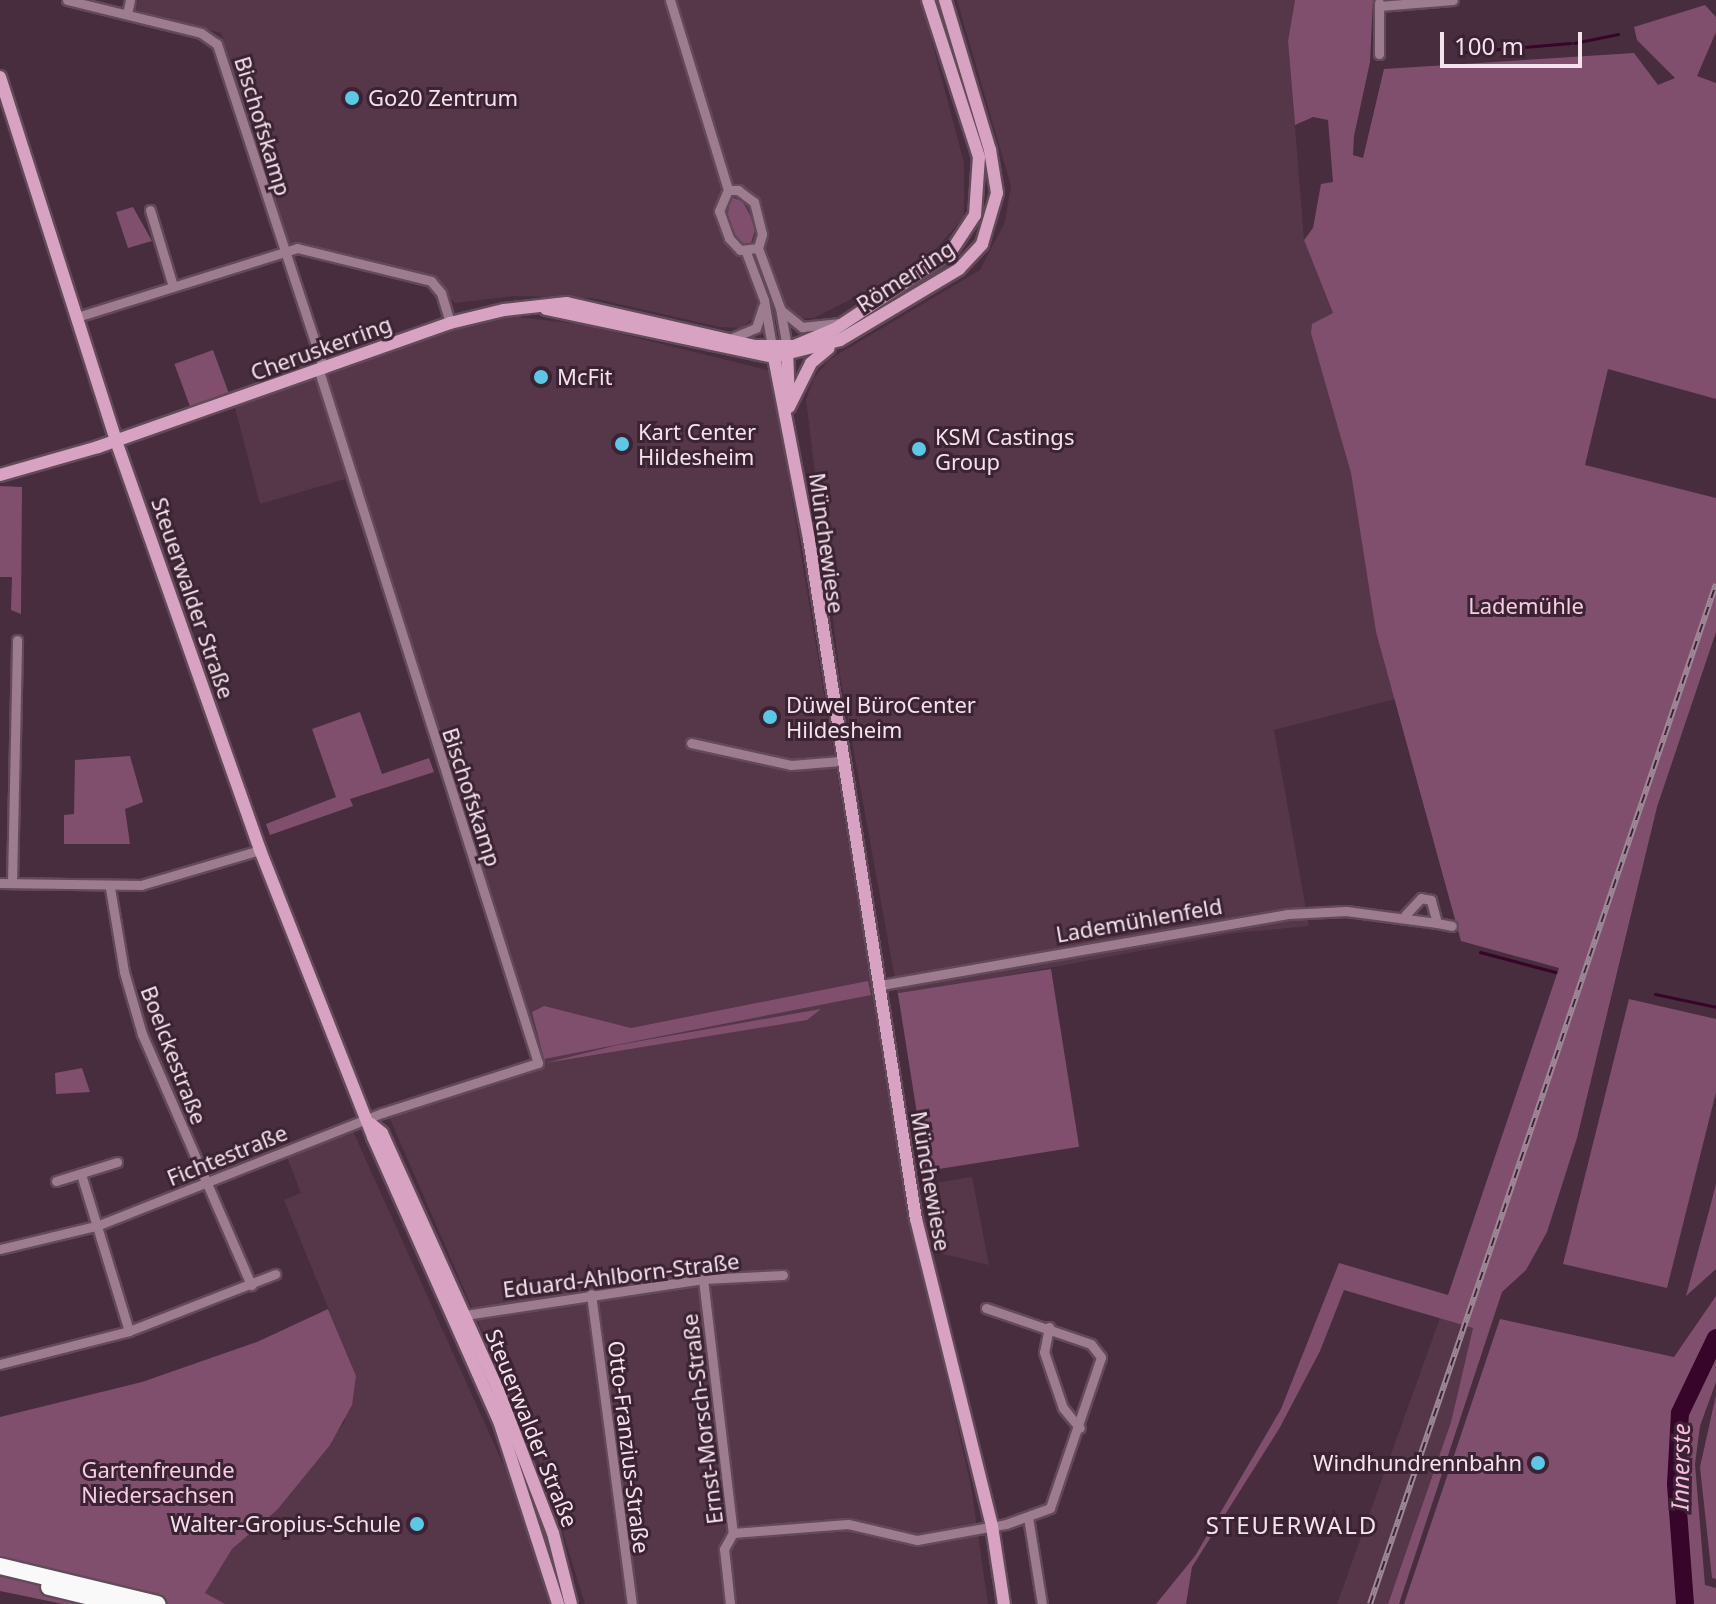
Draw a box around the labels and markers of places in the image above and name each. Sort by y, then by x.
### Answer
place label: Go20 Zentrum [368,85,518,111]
marker: Go20 Zentrum [343,89,361,107]
place label: McFit [557,364,613,390]
marker: McFit [532,368,550,386]
place label: Kart Center Hildesheim [638,418,756,470]
place label: KSM Castings Group [935,423,1074,474]
marker: Kart Center Hildesheim [613,435,631,453]
marker: KSM Castings Group [910,440,928,458]
place label: Düwel BüroCenter Hildesheim [786,691,976,742]
marker: Düwel BüroCenter Hildesheim [761,708,779,726]
place label: Windhundrennbahn [1313,1450,1522,1476]
marker: Windhundrennbahn [1529,1454,1547,1472]
place label: Walter-Gropius-Schule [170,1511,401,1537]
marker: Walter-Gropius-Schule [408,1515,426,1533]

